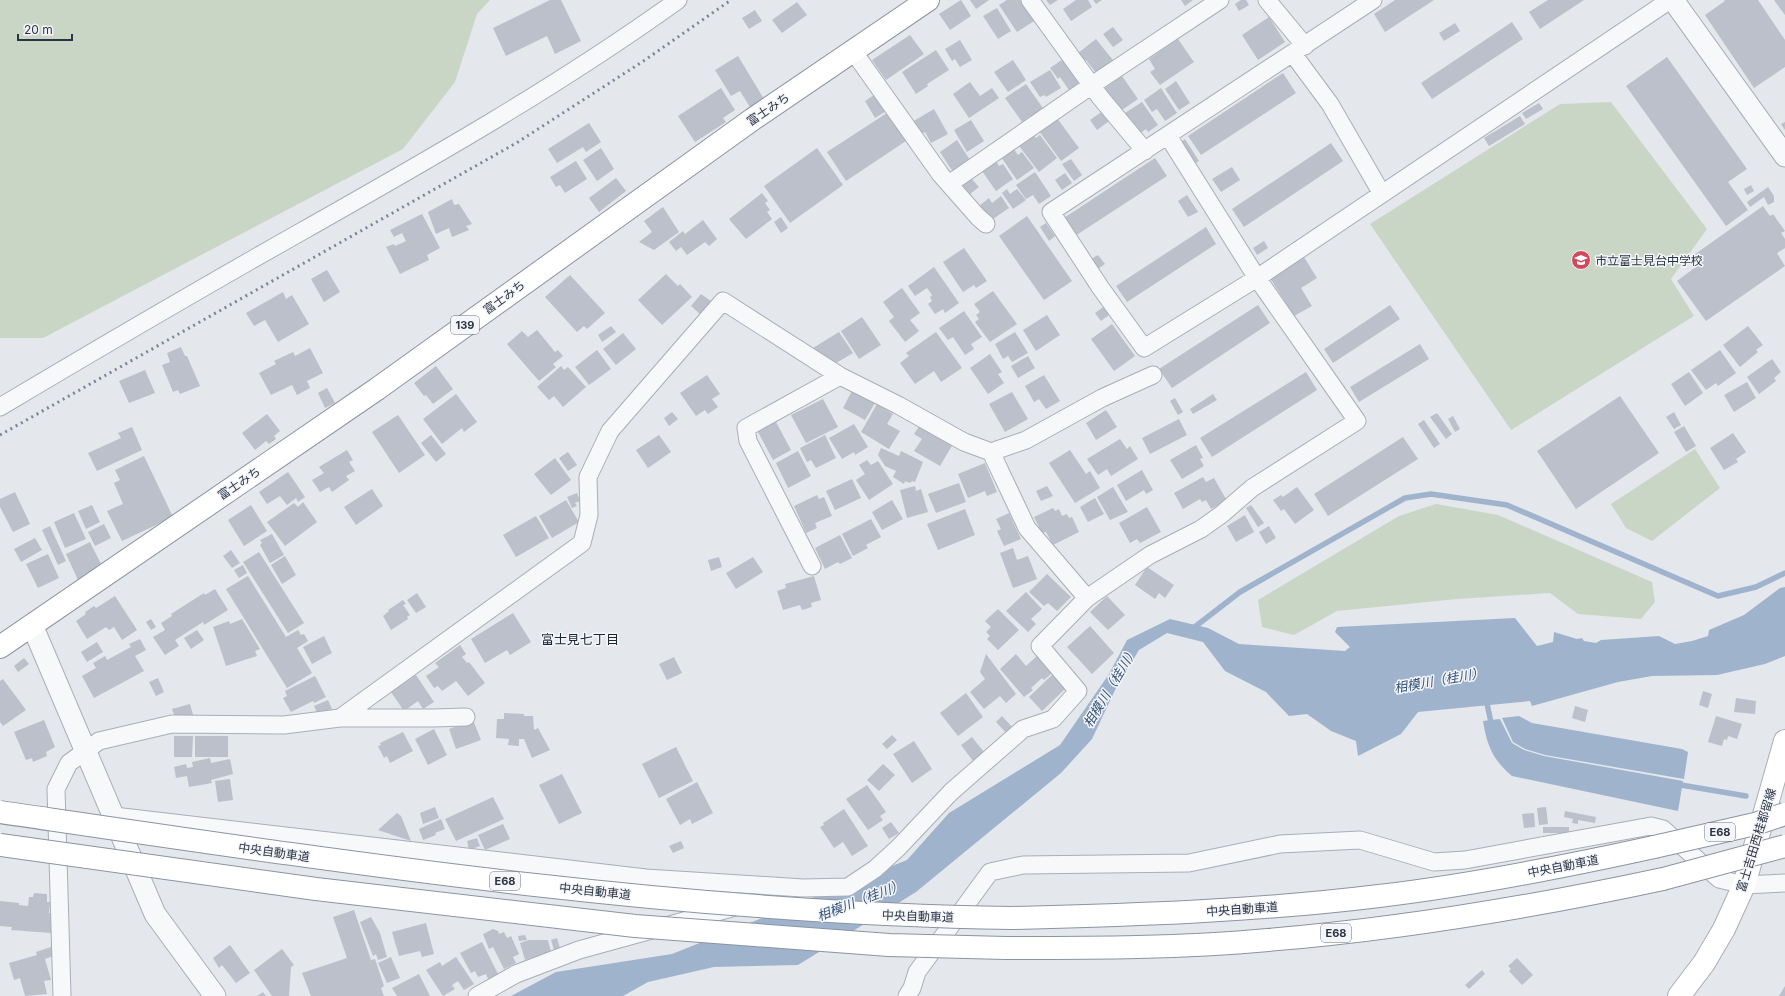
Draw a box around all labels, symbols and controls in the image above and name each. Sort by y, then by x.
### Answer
scale bar [18,16,72,42]
text: 20 m [24,22,53,37]
street label: 富士みち [744,89,792,129]
school or university icon: 市立富士見台中学校 [1570,249,1592,271]
place label: 市立富士見台中学校 [1595,253,1703,268]
street label: 富士みち [480,277,528,317]
road number: 139 [451,316,479,334]
street label: 富士みち [215,463,263,503]
district label: 富士見七丁目 [541,631,619,647]
water label: 相模川（桂川） [1080,644,1140,730]
water label: 相模川（桂川） [1393,664,1485,696]
street label: 富士吉田西桂都留線 [1733,786,1779,894]
road number: E68 [1705,823,1735,841]
street label: 中央自動車道 [237,840,311,864]
street label: 中央自動車道 [1526,852,1600,880]
road number: E68 [490,872,520,890]
water label: 相模川（桂川） [815,876,905,924]
street label: 中央自動車道 [558,880,632,902]
street label: 中央自動車道 [1206,899,1278,919]
street label: 中央自動車道 [882,907,954,925]
road number: E68 [1321,924,1351,942]

